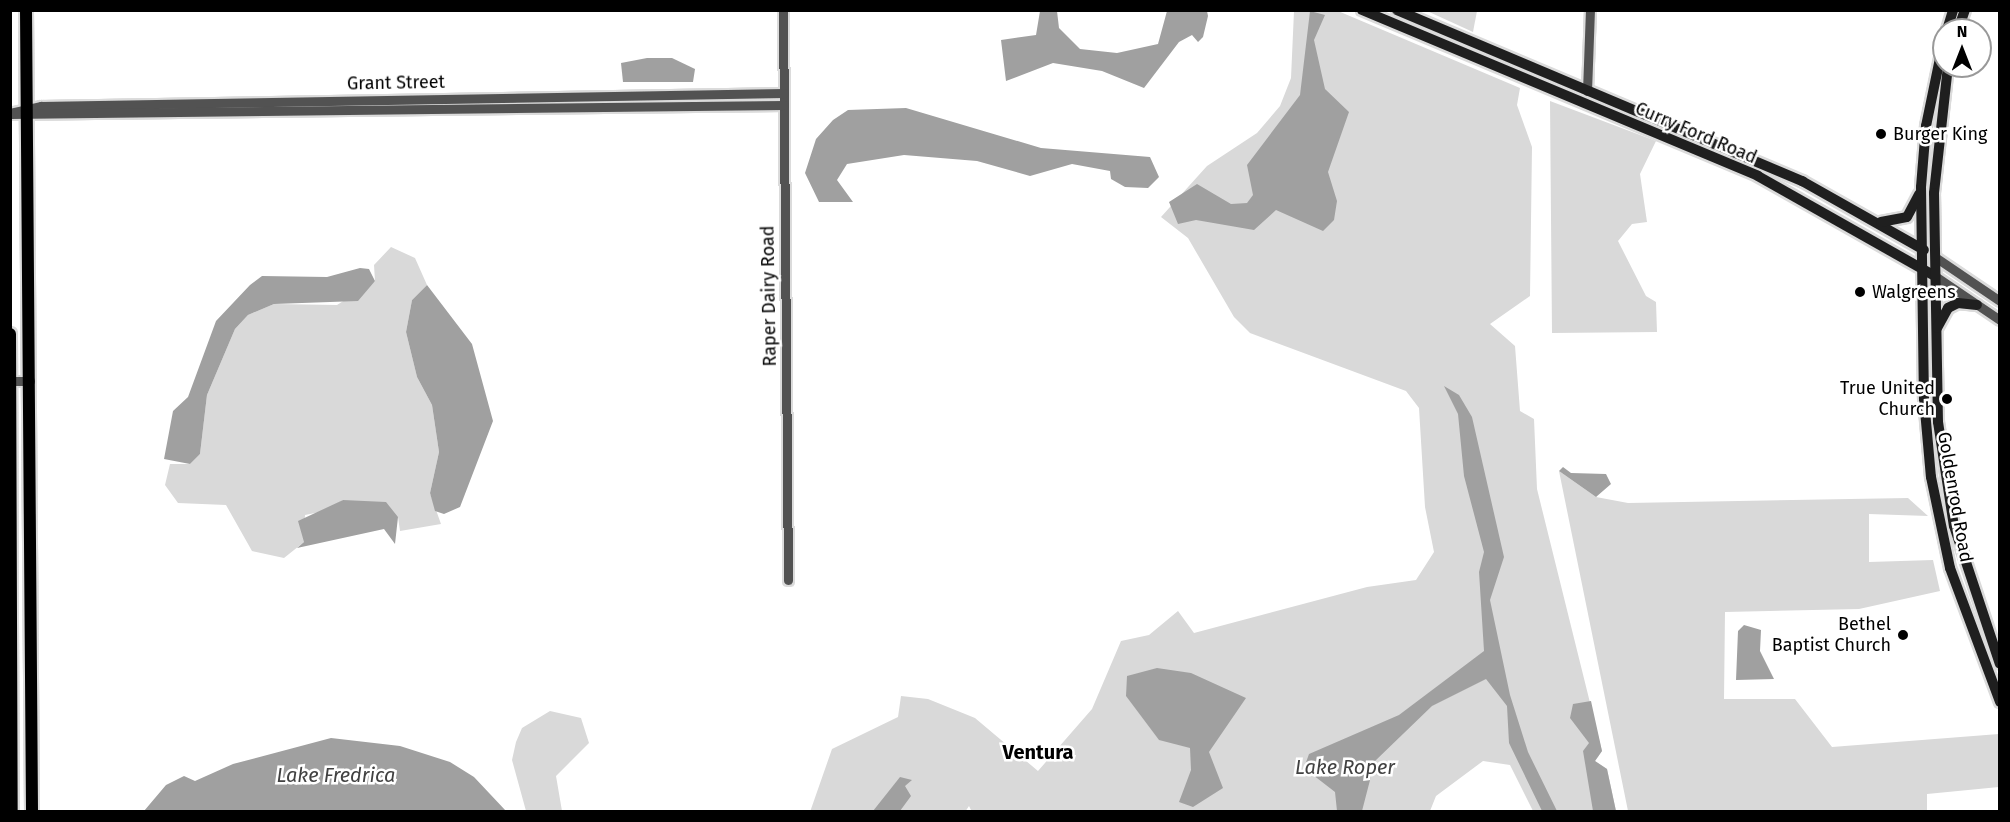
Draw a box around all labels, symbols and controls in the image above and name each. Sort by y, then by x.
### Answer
north arrow [1932,18,1992,78]
text: N [1957,22,1967,41]
street label: Grant Street [347,71,445,95]
street label: Curry Ford Road [1632,98,1760,168]
place label: Burger King [1893,123,1987,145]
marker: Burger King [1874,127,1888,141]
street label: Raper Dairy Road [757,225,781,367]
place label: Walgreens [1872,281,1956,303]
marker: Walgreens [1853,285,1867,299]
place label: True United Church [1840,378,1935,420]
marker: True United Church [1940,392,1954,406]
street label: Goldenrod Road [1933,430,1977,564]
place label: Bethel Baptist Church [1772,614,1891,656]
marker: Bethel Baptist Church [1896,628,1910,642]
district label: Ventura [1003,740,1073,764]
water label: Lake Roper [1295,755,1395,779]
water label: Lake Fredrica [277,763,395,787]

